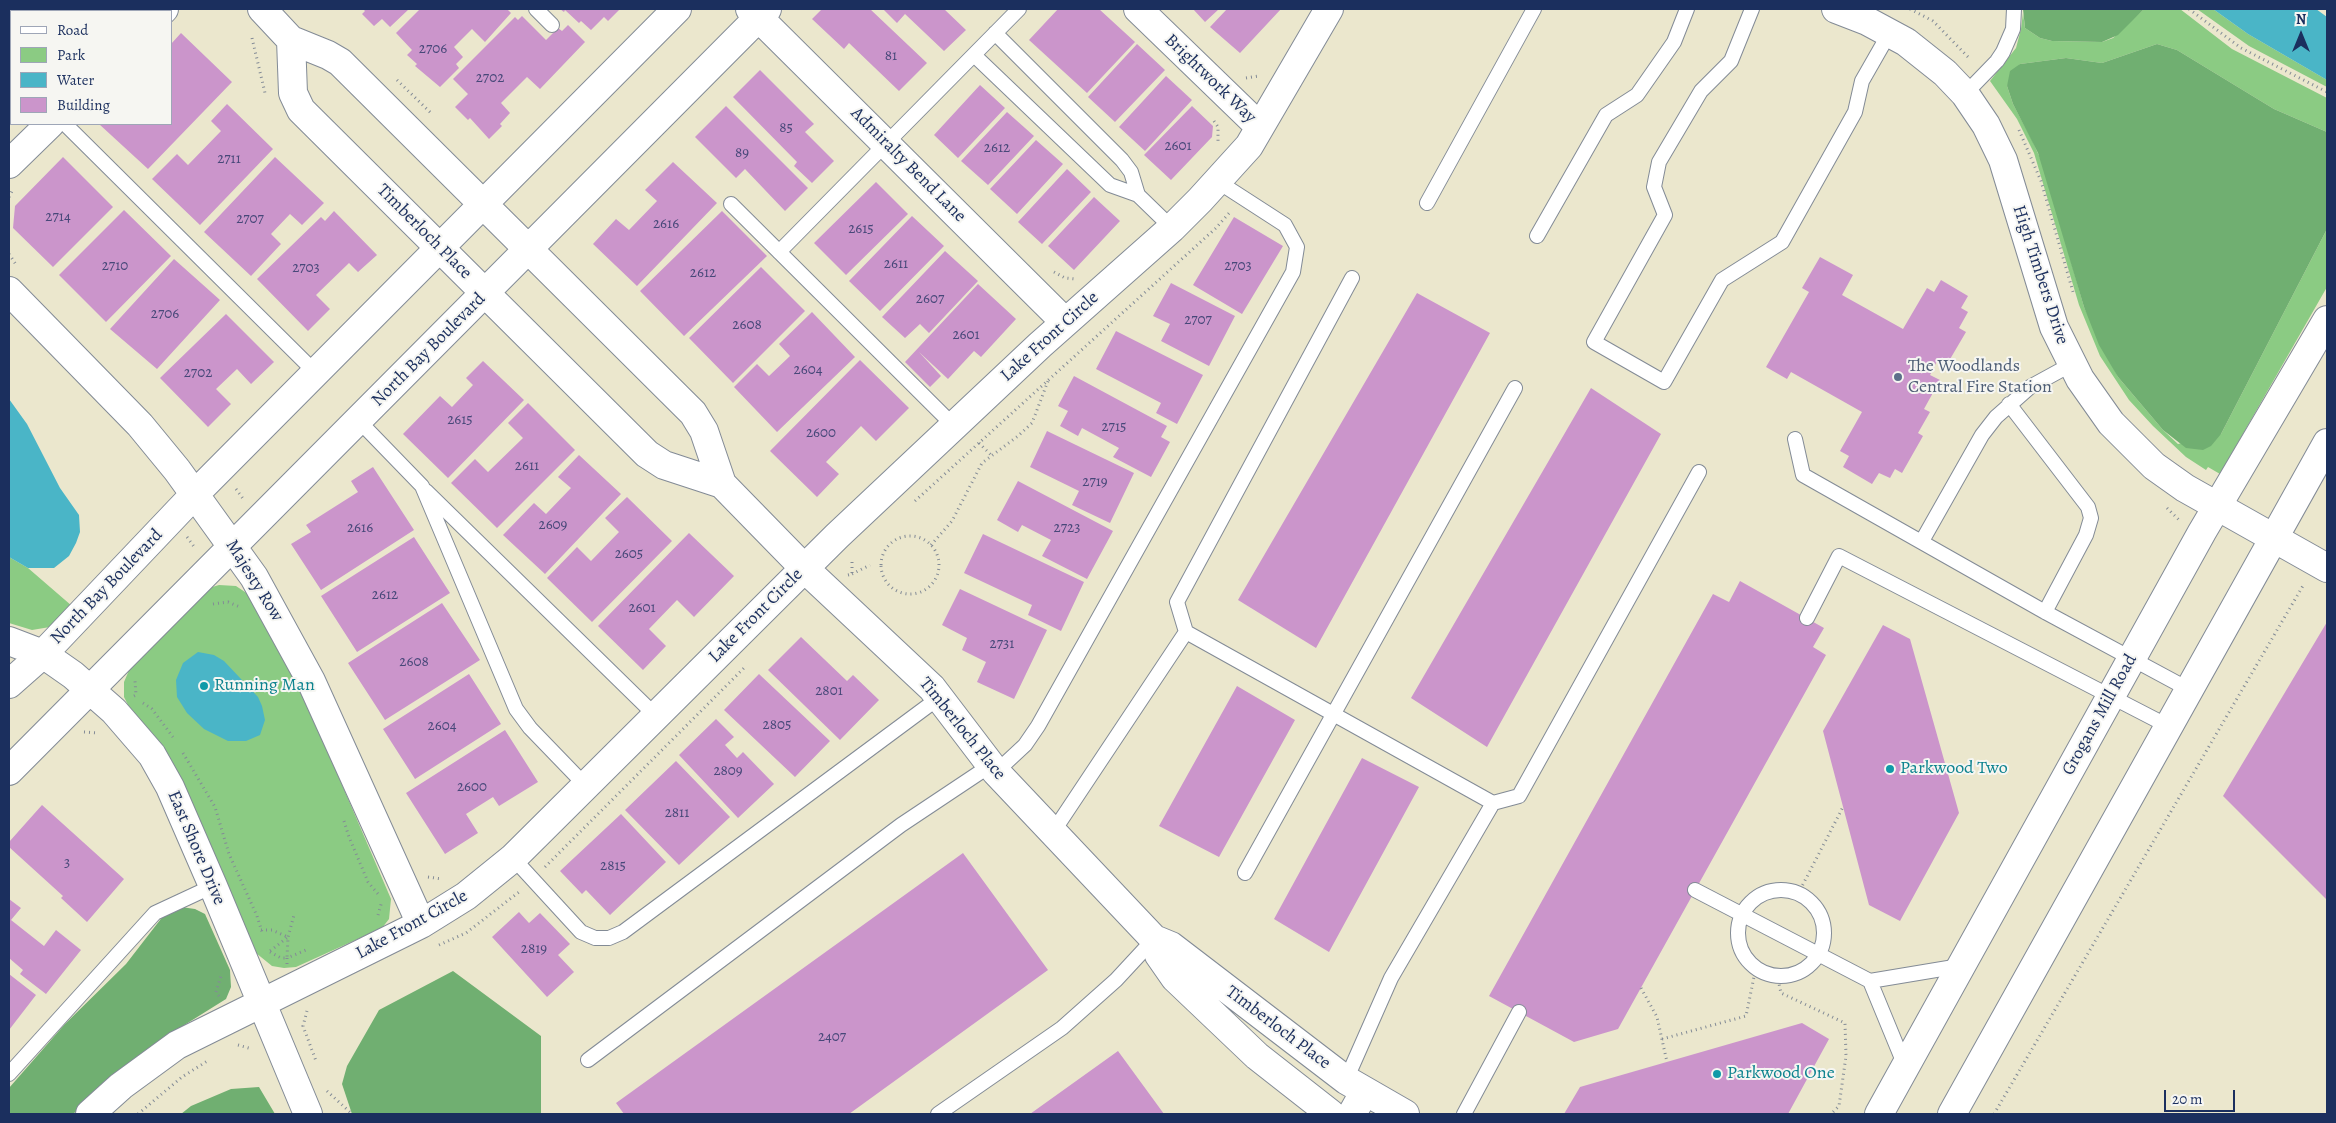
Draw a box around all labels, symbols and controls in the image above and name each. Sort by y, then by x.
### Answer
legend [10,10,172,125]
north arrow [2276,10,2326,60]
text: N [2296,10,2306,29]
text: Road [57,20,88,40]
street label: Brightwork Way [1160,30,1260,128]
house number: 2706 [419,40,447,58]
text: Park [57,45,85,65]
house number: 81 [885,47,897,65]
house number: 2702 [476,69,504,87]
text: Water [57,70,94,90]
text: Building [57,95,110,115]
street label: Admiralty Bend Lane [846,103,970,227]
house number: 85 [779,119,793,137]
house number: 2601 [1164,137,1192,155]
house number: 2612 [984,139,1010,157]
house number: 89 [735,144,749,162]
house number: 2711 [217,150,241,168]
street label: Timberloch Place [372,180,476,284]
street label: High Timbers Drive [2007,203,2073,347]
house number: 2714 [45,208,71,226]
house number: 2707 [236,210,264,228]
house number: 2616 [653,215,679,233]
house number: 2615 [848,220,874,238]
house number: 2611 [884,255,908,273]
house number: 2710 [102,257,128,275]
house number: 2703 [1224,257,1252,275]
house number: 2703 [292,259,320,277]
house number: 2612 [690,264,716,282]
street label: Lake Front Circle [997,287,1103,387]
street label: North Bay Boulevard [368,289,490,411]
house number: 2607 [916,290,944,308]
house number: 2706 [151,305,179,323]
house number: 2707 [1184,311,1212,329]
house number: 2608 [732,316,762,334]
house number: 2601 [952,326,980,344]
place label: The Woodlands Central Fire Station [1908,356,2052,398]
house number: 2604 [794,361,822,379]
house number: 2702 [184,364,212,382]
marker: The Woodlands Central Fire Station [1892,371,1904,383]
house number: 2615 [447,411,473,429]
house number: 2715 [1101,418,1127,436]
house number: 2600 [806,424,836,442]
house number: 2611 [515,457,539,475]
house number: 2719 [1082,473,1108,491]
house number: 2609 [539,516,567,534]
house number: 2616 [347,519,373,537]
house number: 2723 [1054,519,1080,537]
street label: North Bay Boulevard [46,525,168,649]
street label: Majesty Row [220,536,288,626]
house number: 2605 [615,545,643,563]
street label: Lake Front Circle [704,564,808,668]
house number: 2612 [372,586,398,604]
house number: 2601 [628,599,656,617]
house number: 2731 [990,635,1014,653]
street label: Grogans Mill Road [2058,651,2142,779]
house number: 2608 [399,653,429,671]
street label: Timberloch Place [914,673,1010,785]
place label: Running Man [214,675,315,697]
marker: Running Man [198,680,210,692]
house number: 2801 [815,682,843,700]
house number: 2805 [763,716,791,734]
house number: 2604 [428,717,456,735]
place label: Parkwood Two [1900,758,2008,780]
house number: 2809 [713,762,743,780]
marker: Parkwood Two [1884,763,1896,775]
house number: 2600 [457,778,487,796]
street label: East Shore Drive [162,788,230,908]
house number: 2811 [665,804,689,822]
house number: 3 [64,854,70,872]
house number: 2815 [600,857,626,875]
street label: Lake Front Circle [352,885,472,965]
house number: 2819 [521,940,547,958]
street label: Timberloch Place [1221,982,1335,1074]
house number: 2407 [818,1028,846,1046]
place label: Parkwood One [1727,1063,1835,1085]
marker: Parkwood One [1711,1068,1723,1080]
scale bar [2166,1080,2237,1112]
text: 20 m [2172,1089,2203,1109]

